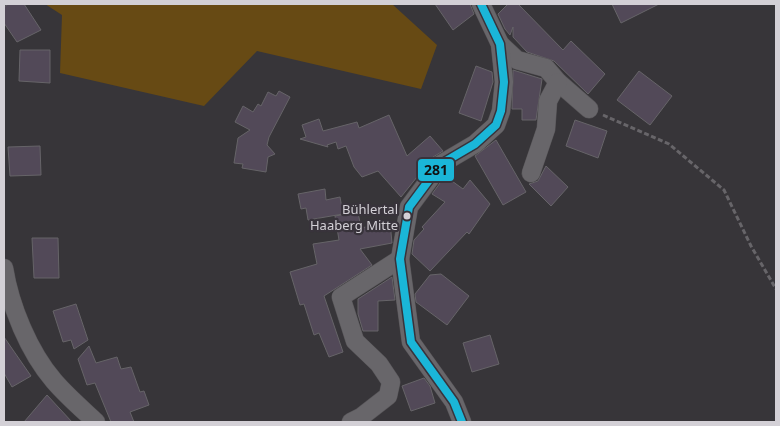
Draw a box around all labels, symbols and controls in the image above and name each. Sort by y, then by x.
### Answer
line badge: 281 [417,158,455,182]
text: 281 [424,160,448,179]
place label: Bühlertal Haaberg Mitte [310,200,398,234]
marker: Bühlertal Haaberg Mitte [402,211,412,221]

